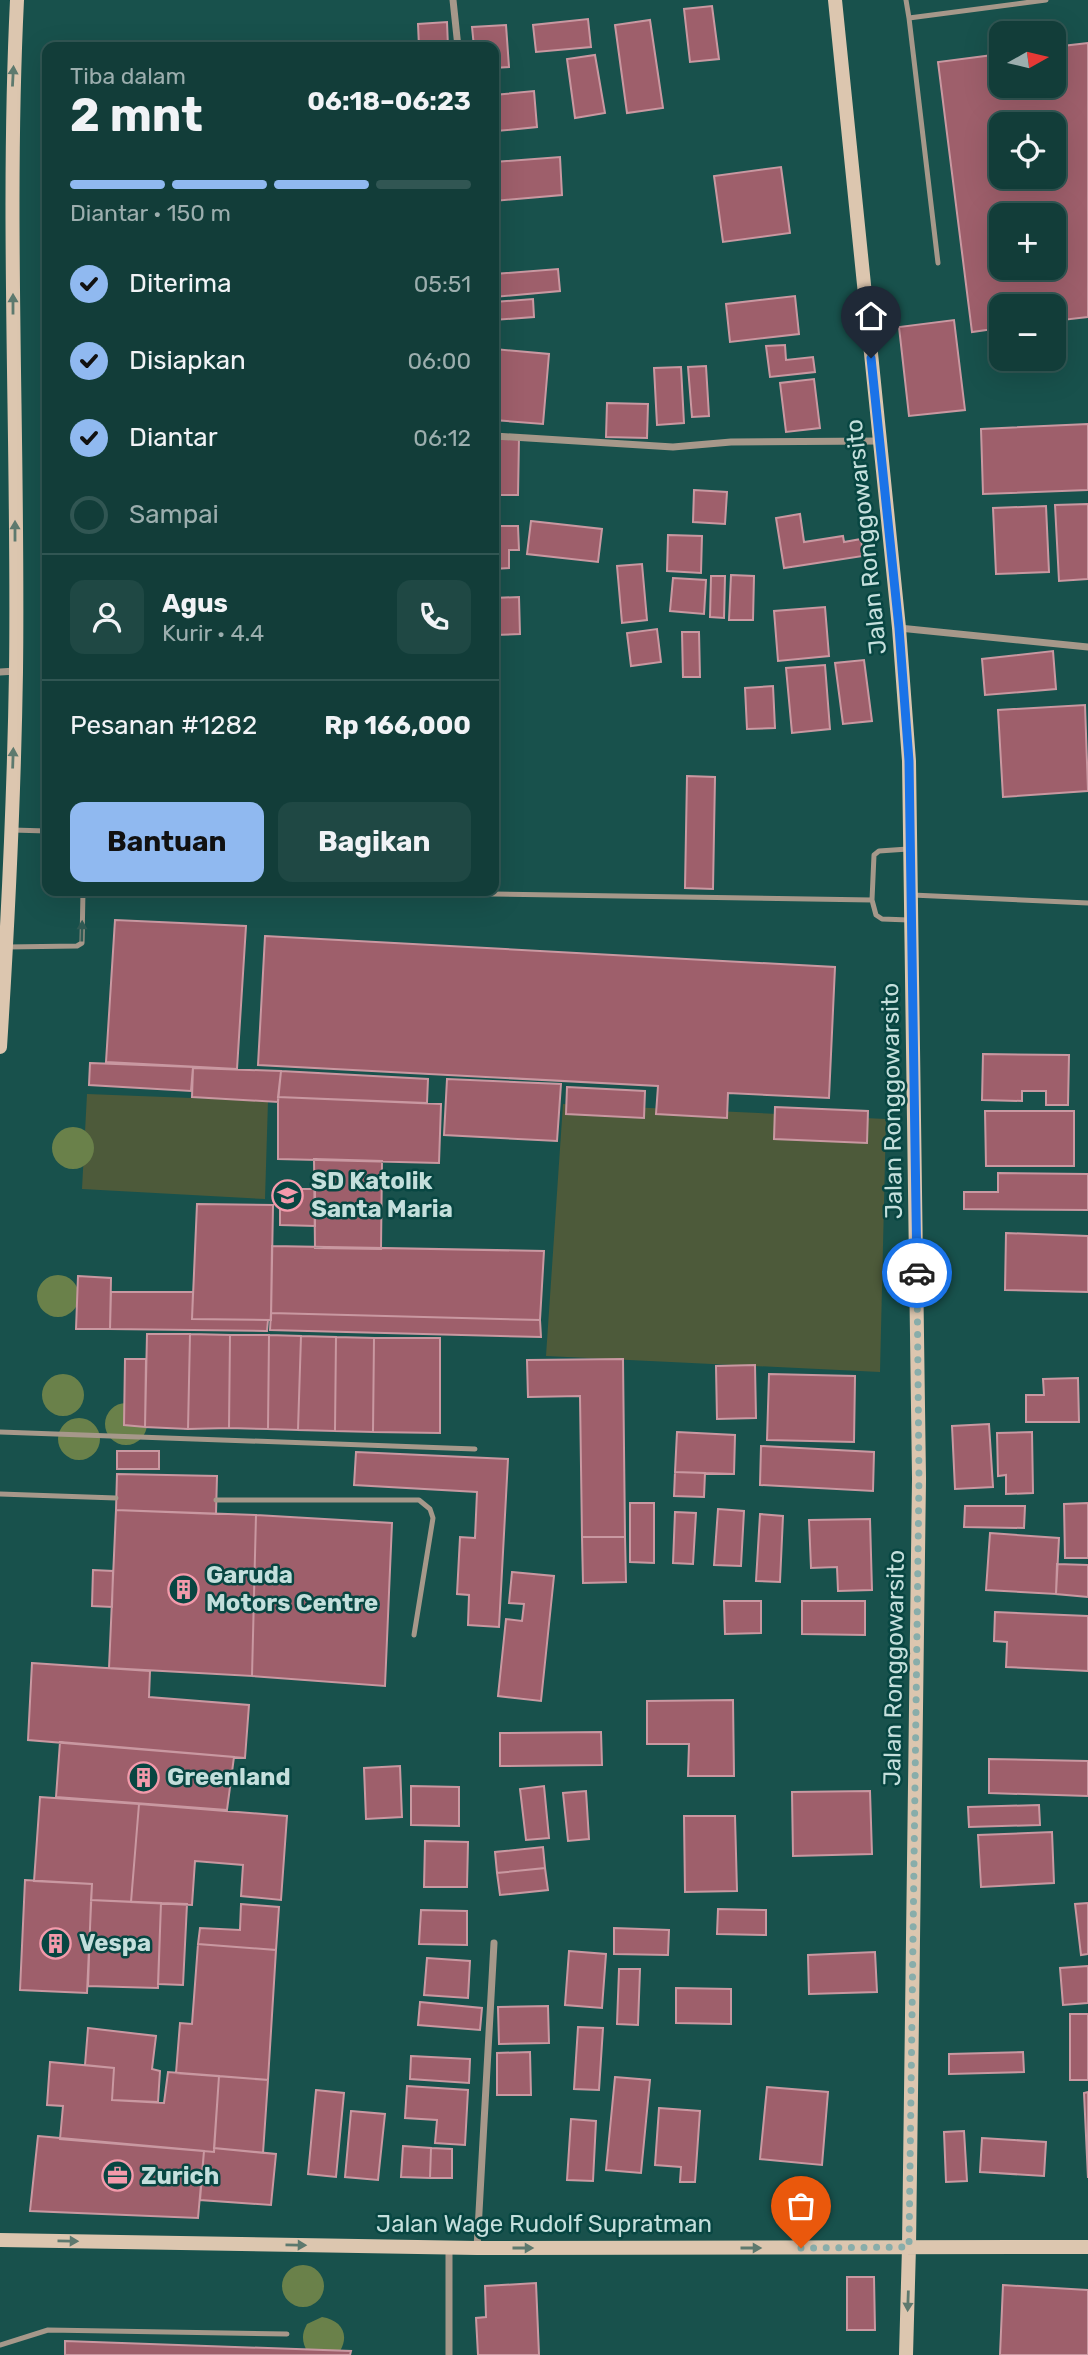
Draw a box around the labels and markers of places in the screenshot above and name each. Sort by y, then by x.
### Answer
pin [841,286,901,358]
place label: SD Katolik Santa Maria [311,1167,453,1223]
school or university icon: SD Katolik Santa Maria [271,1178,305,1212]
place label: Garuda Motors Centre [206,1561,378,1617]
building icon: Garuda Motors Centre [166,1572,200,1606]
building icon: Greenland [127,1760,161,1794]
place label: Greenland [167,1763,291,1791]
building icon: Vespa [39,1926,73,1960]
place label: Vespa [79,1929,151,1957]
office icon: Zurich [101,2159,135,2193]
place label: Zurich [141,2162,219,2190]
pin [771,2176,831,2248]

